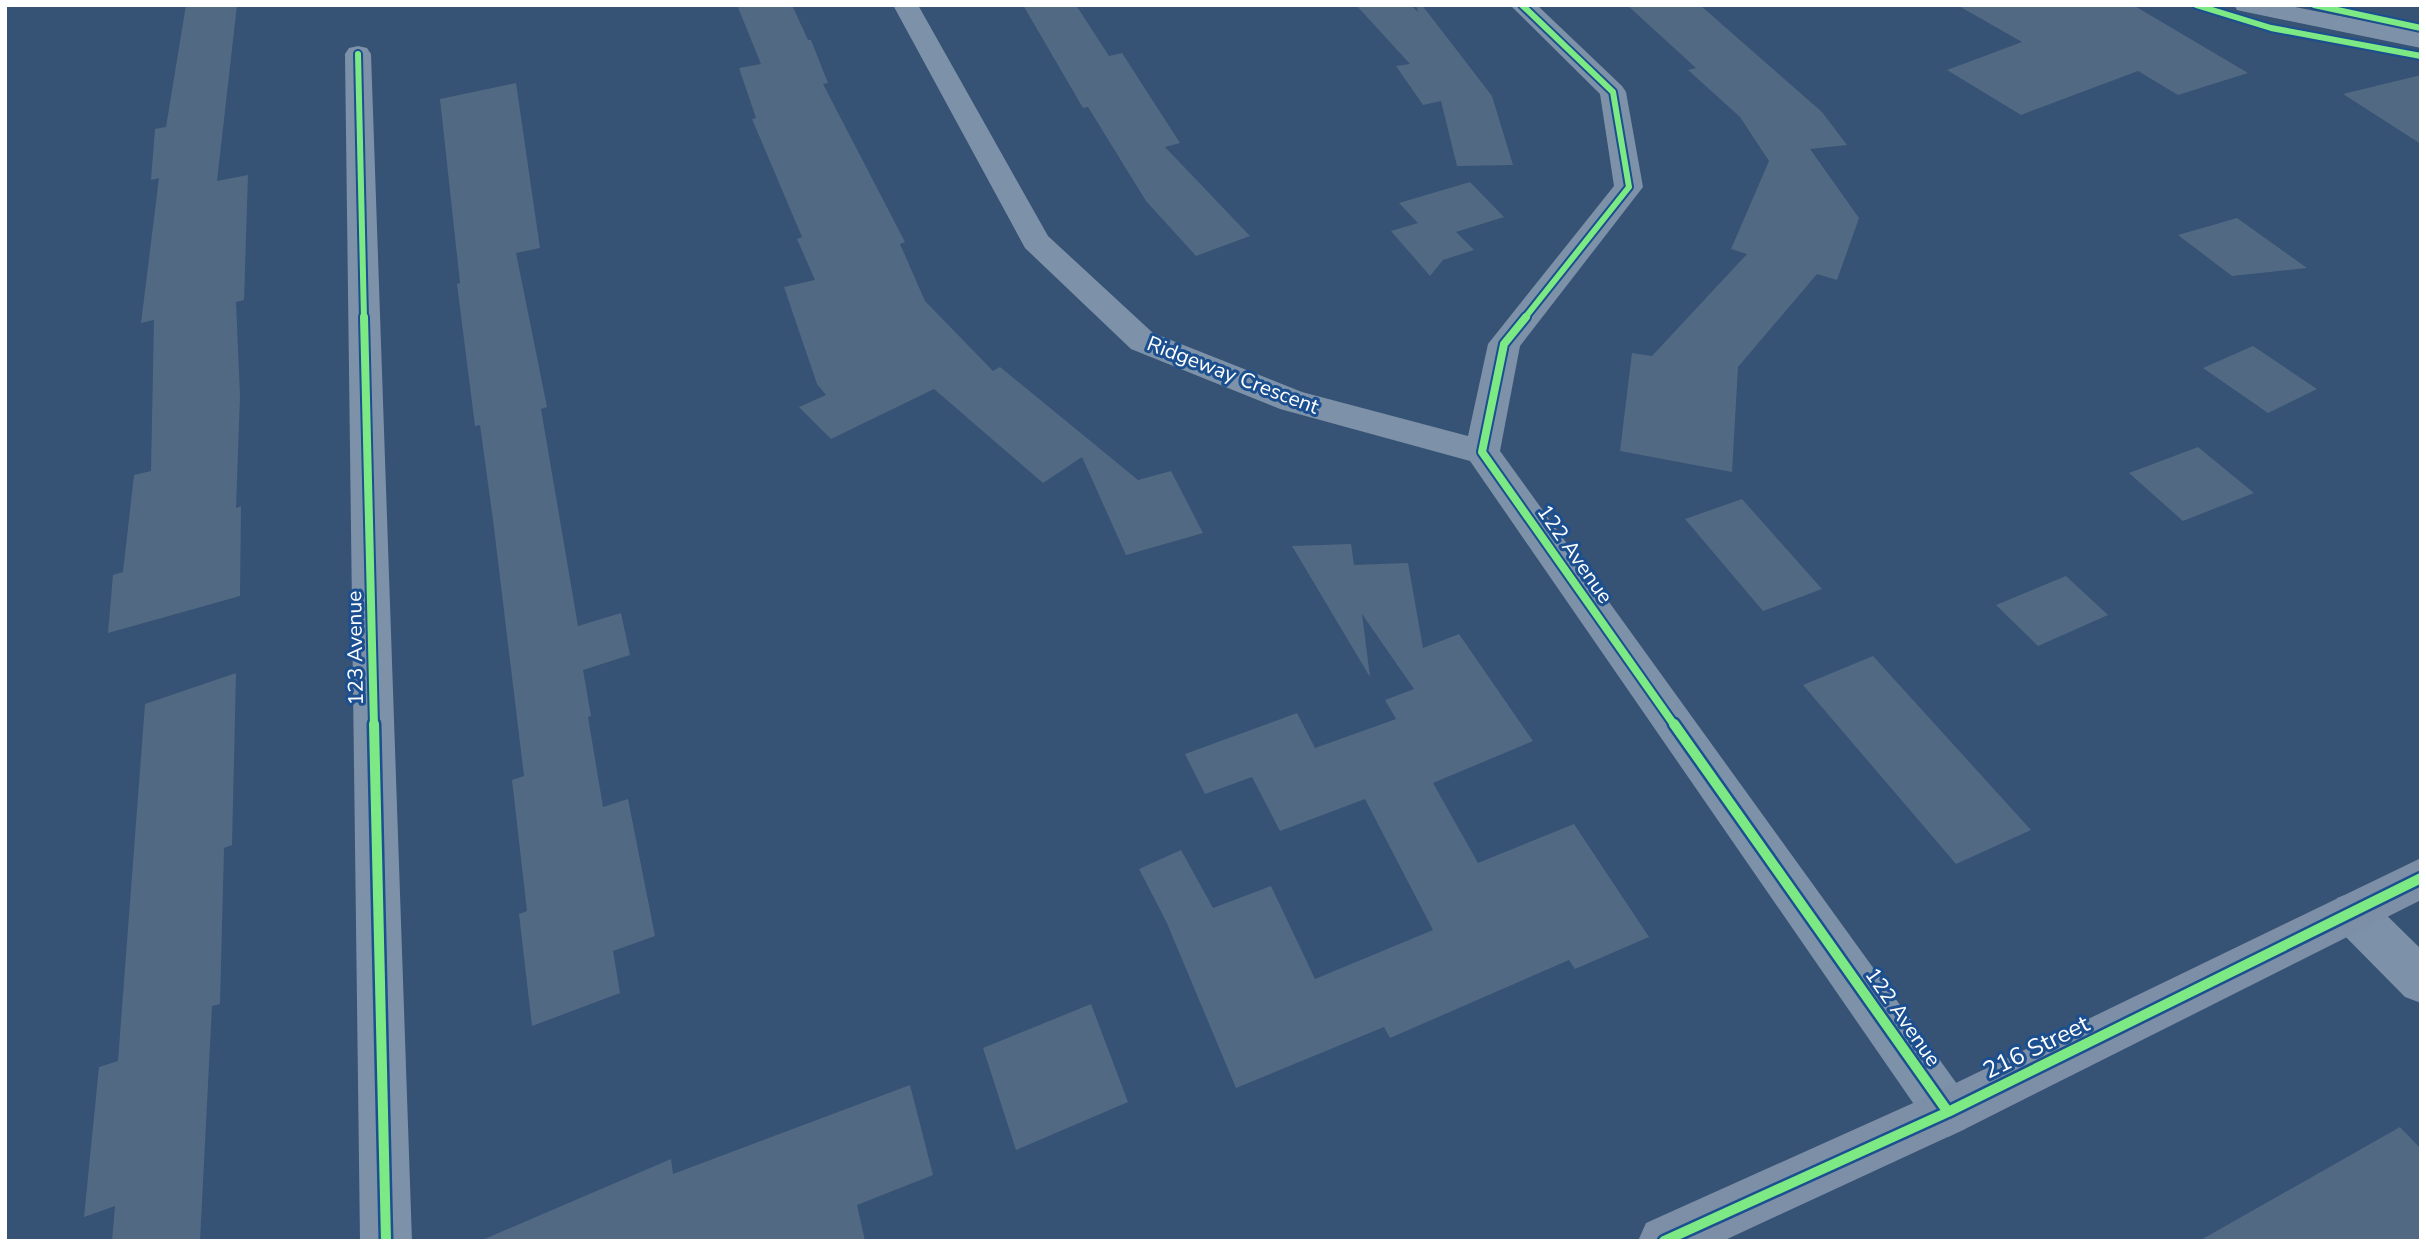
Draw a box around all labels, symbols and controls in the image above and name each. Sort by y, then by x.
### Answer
street label: Ridgeway Crescent [1143,329,1324,421]
street label: 122 Avenue [1531,499,1619,609]
street label: 123 Avenue [340,590,370,706]
street label: 122 Avenue [1859,962,1947,1072]
street label: 216 Street [1977,1007,2095,1087]

